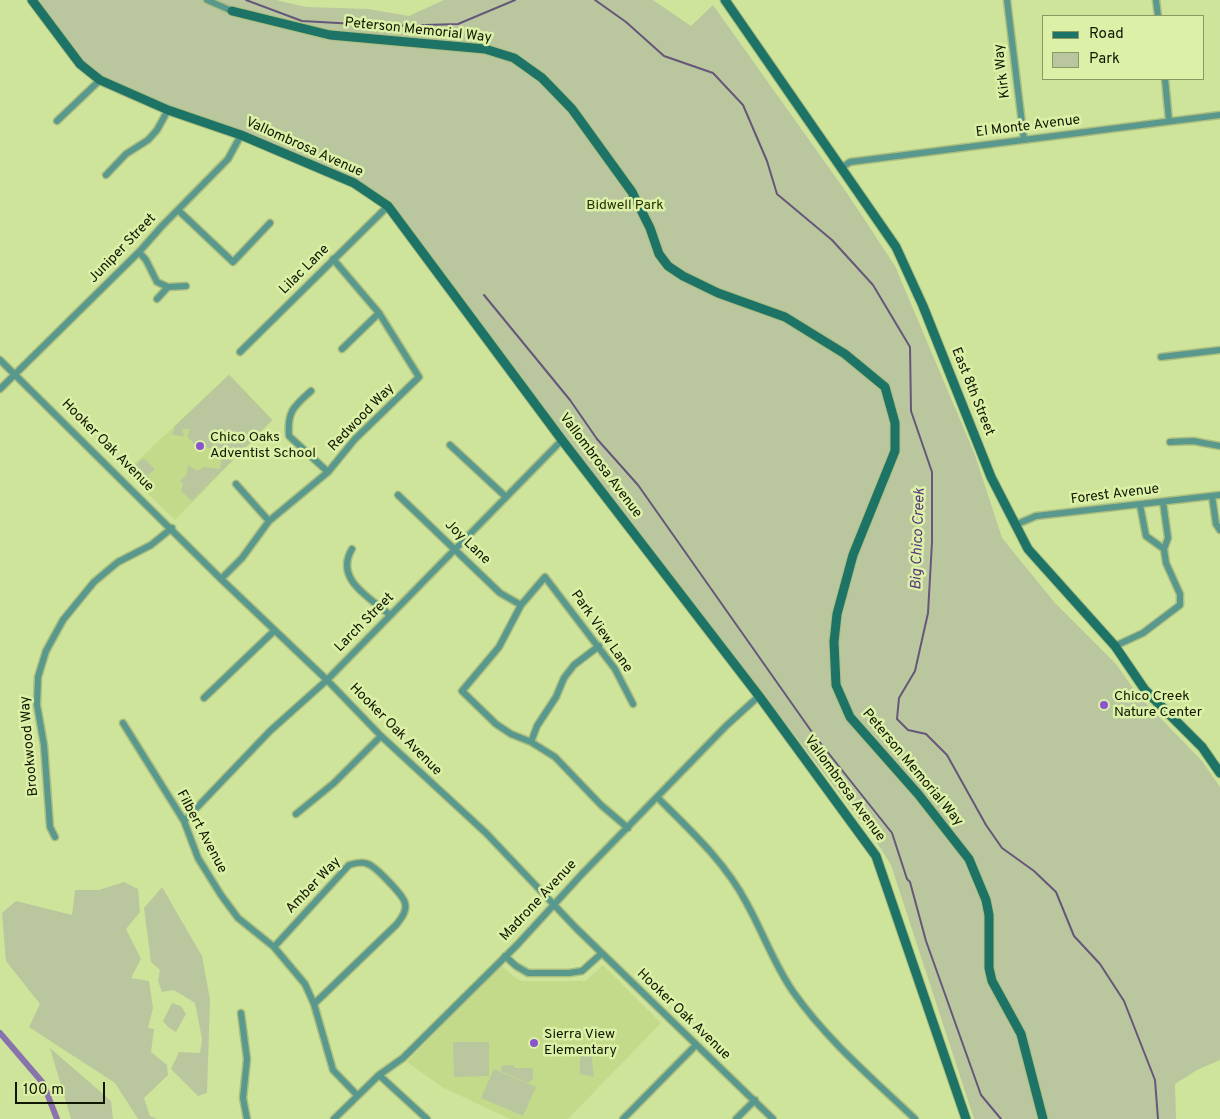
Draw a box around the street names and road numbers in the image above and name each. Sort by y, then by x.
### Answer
street label: Peterson Memorial Way [344,15,492,47]
street label: Kirk Way [991,43,1015,99]
street label: El Monte Avenue [975,112,1081,142]
street label: Vallombrosa Avenue [243,115,365,181]
street label: Juniper Street [86,211,160,287]
street label: Lilac Lane [276,241,334,299]
street label: East 8th Street [947,345,997,439]
street label: Redwood Way [325,381,399,455]
street label: Hooker Oak Avenue [57,396,157,496]
street label: Vallombrosa Avenue [555,410,645,522]
street label: Forest Avenue [1070,481,1160,509]
street label: Joy Lane [441,517,493,569]
street label: Park View Lane [566,588,636,676]
street label: Larch Street [332,590,398,656]
street label: Hooker Oak Avenue [345,680,445,780]
street label: Brookwood Way [17,695,43,797]
street label: Peterson Memorial Way [858,706,966,830]
street label: Vallombrosa Avenue [800,733,888,845]
street label: Filbert Avenue [172,787,230,877]
street label: Amber Way [283,854,345,918]
street label: Madrone Avenue [497,857,581,945]
street label: Hooker Oak Avenue [633,966,733,1064]

